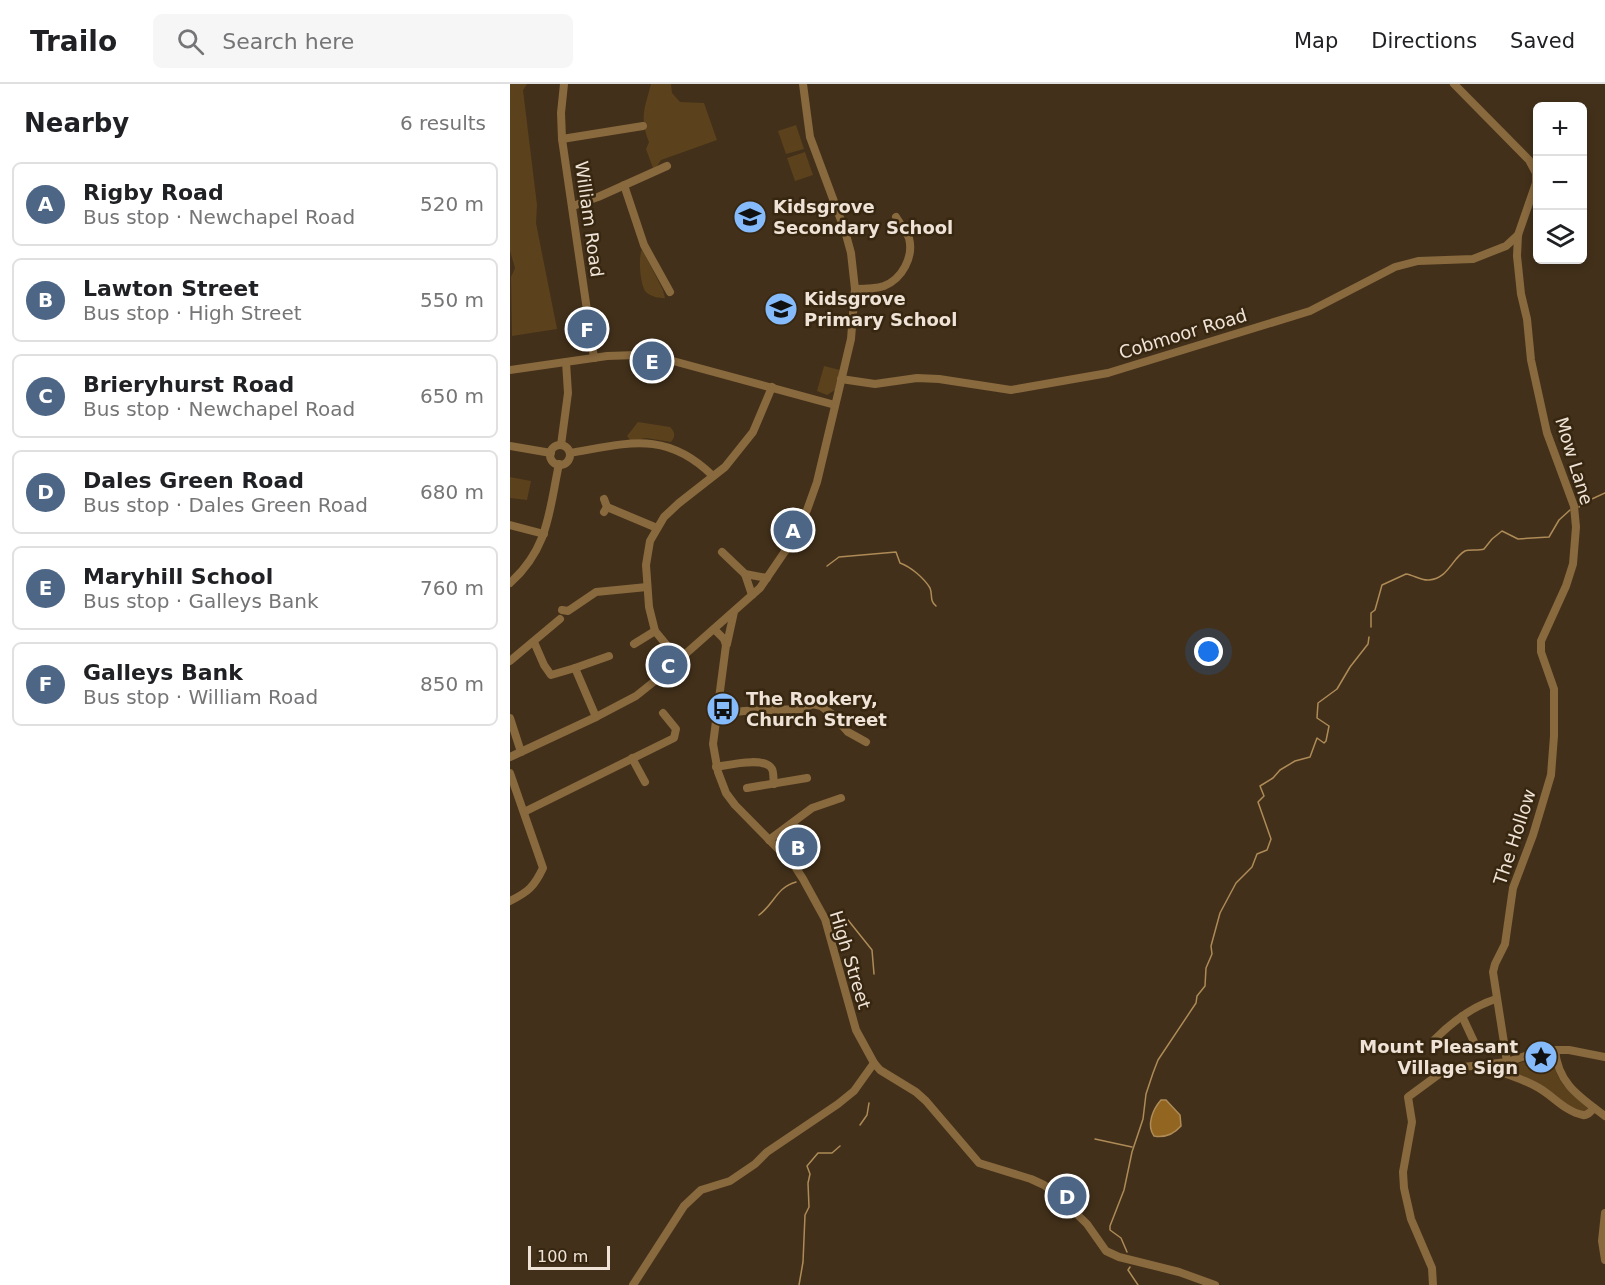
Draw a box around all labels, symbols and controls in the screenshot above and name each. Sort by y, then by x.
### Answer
search box [153,14,573,68]
text: Trailo [30,25,117,58]
icon: search [174,25,207,58]
text: Search here [222,29,354,54]
text: Map [1294,29,1338,53]
text: Directions [1371,29,1477,53]
text: Saved [1510,29,1575,53]
map controls [1533,102,1587,264]
button: + [1533,102,1587,156]
text: Nearby [24,108,129,138]
text: 6 results [400,111,486,135]
button: − [1533,156,1587,210]
street label: William Road [571,160,608,278]
text: Rigby Road [83,180,224,205]
text: A [38,192,53,216]
text: 520 m [420,192,484,216]
place label: Kidsgrove Secondary School [773,196,953,238]
school or university icon: Kidsgrove Secondary School [732,199,768,235]
text: Bus stop · Newchapel Road [83,205,355,229]
button: layers [1533,210,1587,264]
text: Lawton Street [83,276,259,301]
text: B [38,288,53,312]
text: 550 m [420,288,484,312]
place label: Kidsgrove Primary School [804,288,957,330]
school or university icon: Kidsgrove Primary School [763,291,799,327]
text: Bus stop · High Street [83,301,302,325]
street label: Cobmoor Road [1116,304,1249,363]
pin: F [568,306,607,352]
pin: E [632,338,672,384]
text: Brieryhurst Road [83,372,294,397]
text: C [38,384,53,408]
text: 650 m [420,384,484,408]
text: Bus stop · Newchapel Road [83,397,355,421]
street label: Mow Lane [1551,414,1598,507]
text: Dales Green Road [83,468,304,493]
text: D [37,480,54,504]
text: 680 m [420,480,484,504]
text: Bus stop · Dales Green Road [83,493,368,517]
pin: A [774,508,812,552]
text: Maryhill School [83,564,273,589]
text: E [39,576,52,600]
text: 760 m [420,576,484,600]
text: Bus stop · Galleys Bank [83,589,318,613]
your location [1194,637,1223,666]
pin: C [648,642,688,688]
text: Galleys Bank [83,660,243,685]
text: F [39,672,52,696]
text: 850 m [420,672,484,696]
text: Bus stop · William Road [83,685,318,709]
place label: The Rookery, Church Street [746,688,887,730]
bus stop icon: The Rookery, Church Street [705,691,741,727]
street label: The Hollow [1489,786,1540,888]
pin: B [778,824,818,870]
street label: High Street [826,908,875,1012]
place label: Mount Pleasant Village Sign [1359,1036,1518,1078]
place icon: Mount Pleasant Village Sign [1523,1039,1559,1075]
pin: D [1048,1174,1086,1218]
scale bar [528,1243,610,1270]
text: 100 m [537,1247,588,1266]

